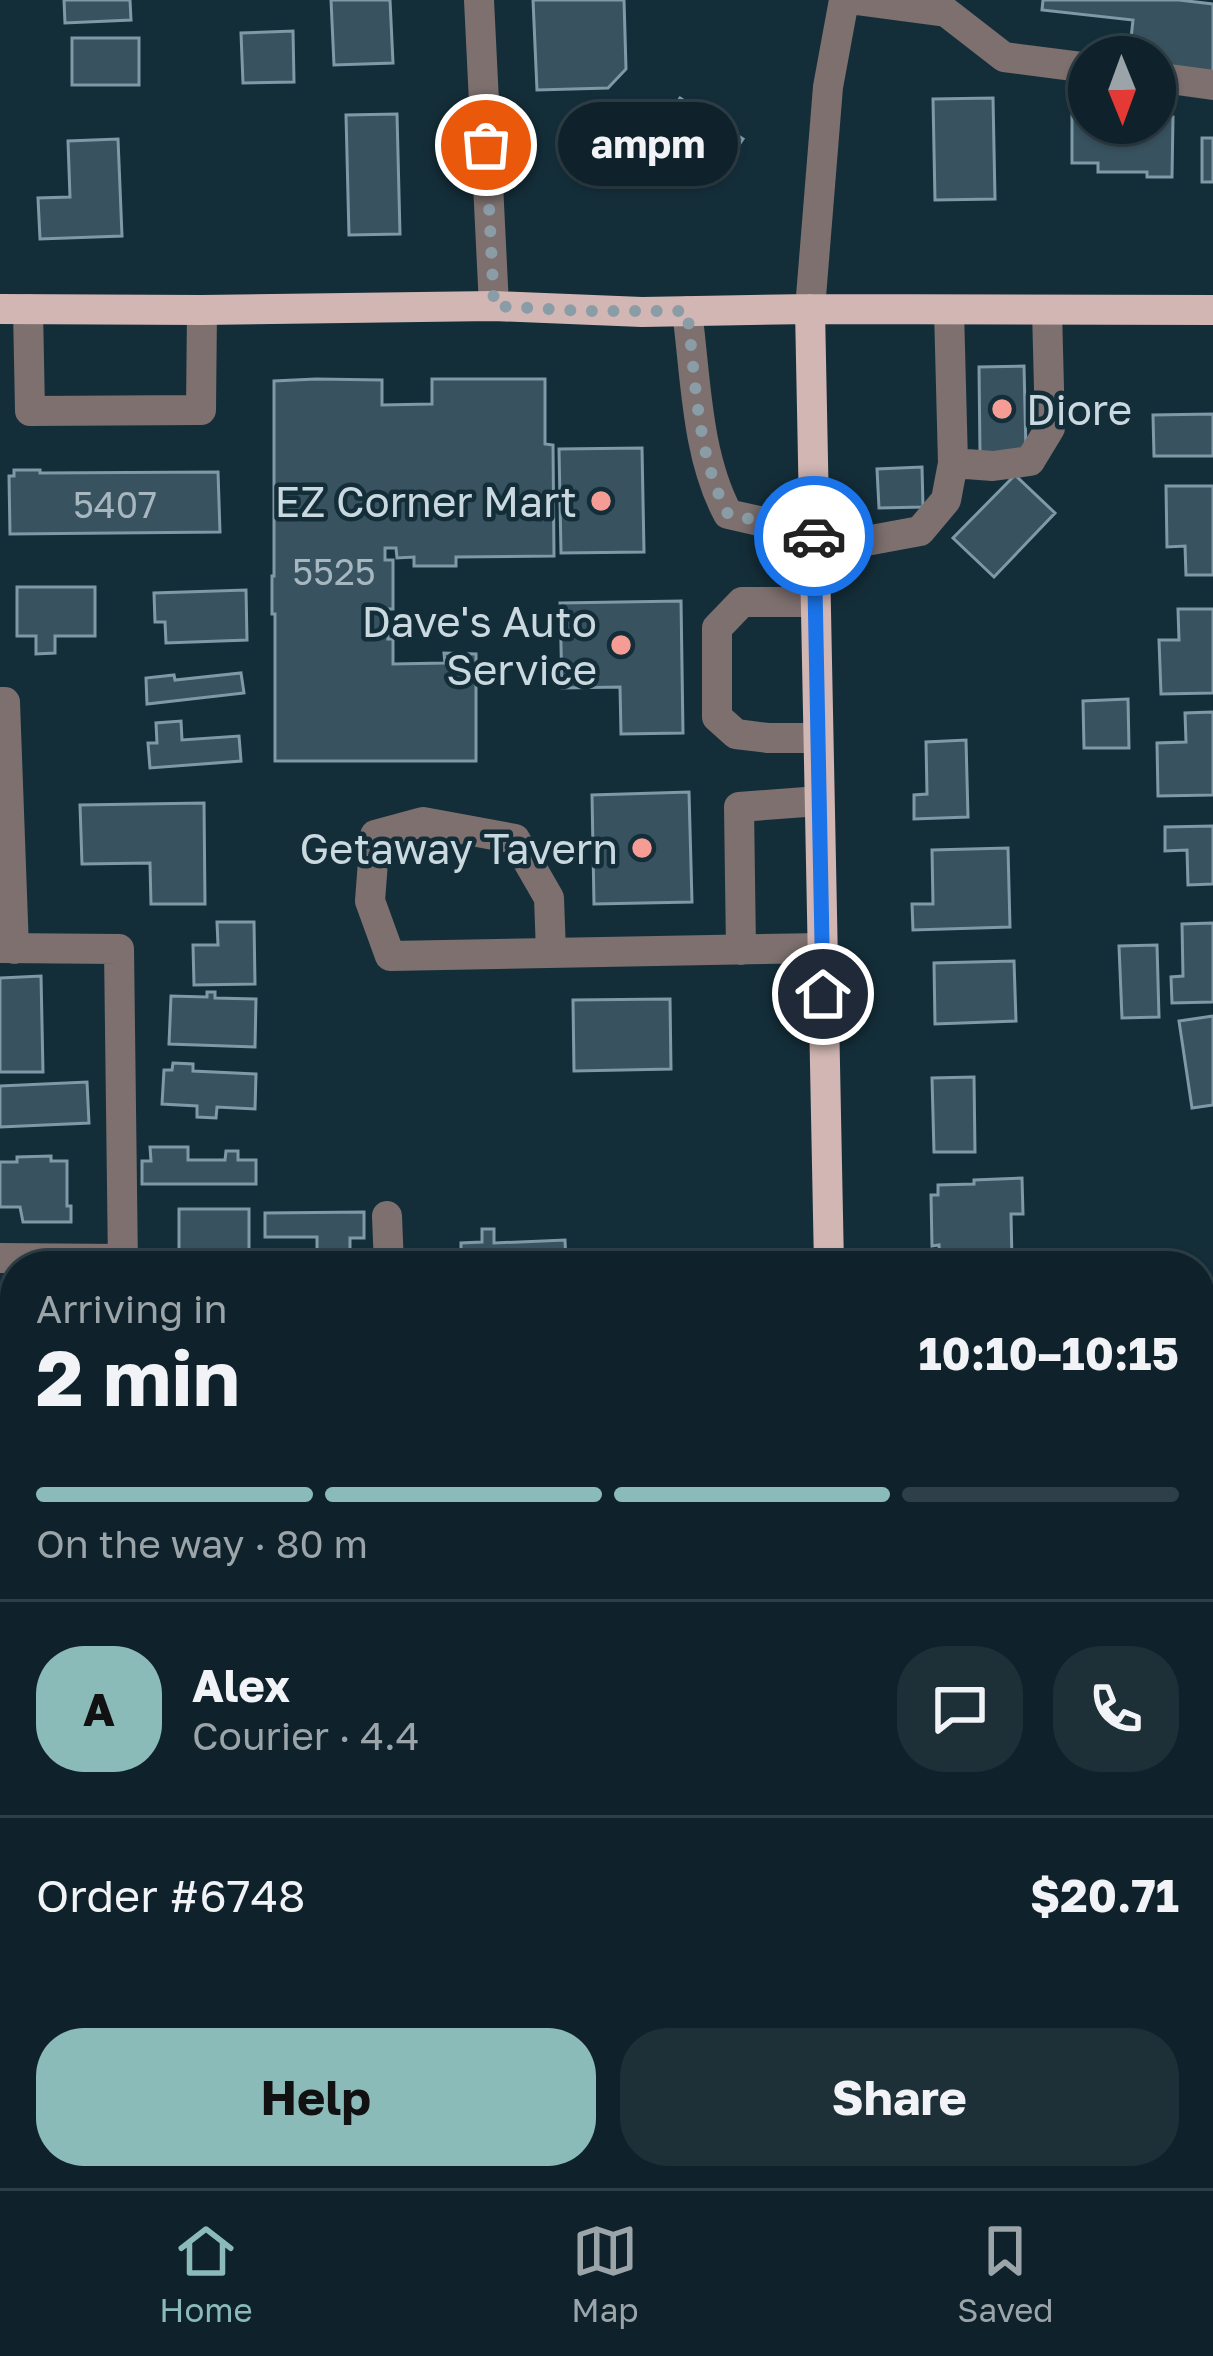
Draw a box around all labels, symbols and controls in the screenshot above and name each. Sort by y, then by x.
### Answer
north arrow [1068,36,1176,144]
map controls [1068,36,1176,144]
pin [435,94,537,196]
callout: ampm [558,103,738,187]
icon: bag [453,112,519,178]
text: ampm [591,120,705,167]
place label: Diore [1026,384,1132,434]
marker: Diore [989,396,1015,422]
place label: EZ Corner Mart [275,476,577,526]
courier [754,476,874,596]
house number: 5407 [73,483,157,526]
marker: EZ Corner Mart [588,488,614,514]
icon: car [781,503,847,569]
house number: 5525 [292,550,376,593]
place label: Dave's Auto Service [361,596,597,694]
marker: Dave's Auto Service [608,632,634,658]
place label: Getaway Tavern [299,823,618,873]
marker: Getaway Tavern [629,835,655,861]
pin [772,943,874,1045]
icon: home [790,961,856,1027]
text: Arriving in [36,1285,227,1332]
text: 10:10–10:15 [918,1326,1179,1380]
text: 2 min [36,1330,240,1423]
text: On the way · 80 m [36,1520,368,1567]
button: chat [897,1646,1023,1772]
button: phone [1053,1646,1179,1772]
text: Alex [192,1658,290,1712]
text: A [83,1682,115,1736]
text: Courier · 4.4 [192,1712,420,1759]
text: Order #6748 [36,1868,306,1922]
text: $20.71 [1030,1868,1179,1922]
button: Help [36,2028,596,2166]
button: Share [620,2028,1179,2166]
tab: Home [159,2218,253,2329]
tab: Map [571,2218,639,2329]
tab: Saved [957,2218,1054,2329]

